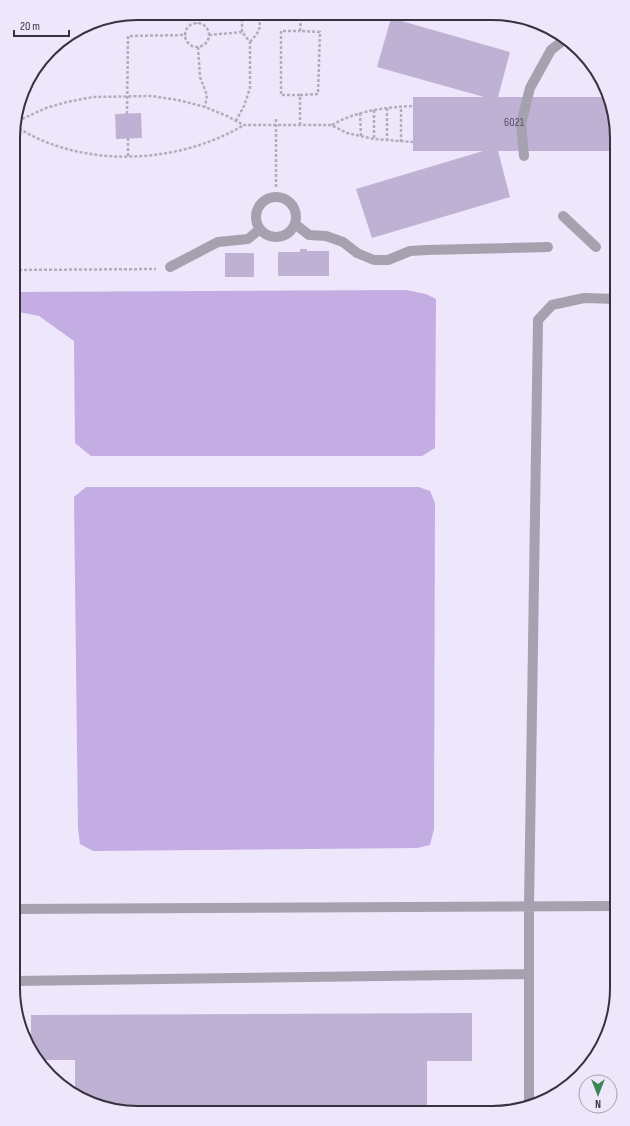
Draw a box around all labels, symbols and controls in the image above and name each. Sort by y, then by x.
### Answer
scale bar [14,12,69,38]
text: 20 m [20,19,40,34]
house number: 6021 [504,115,525,130]
north arrow [578,1074,618,1114]
text: N [595,1097,601,1110]

